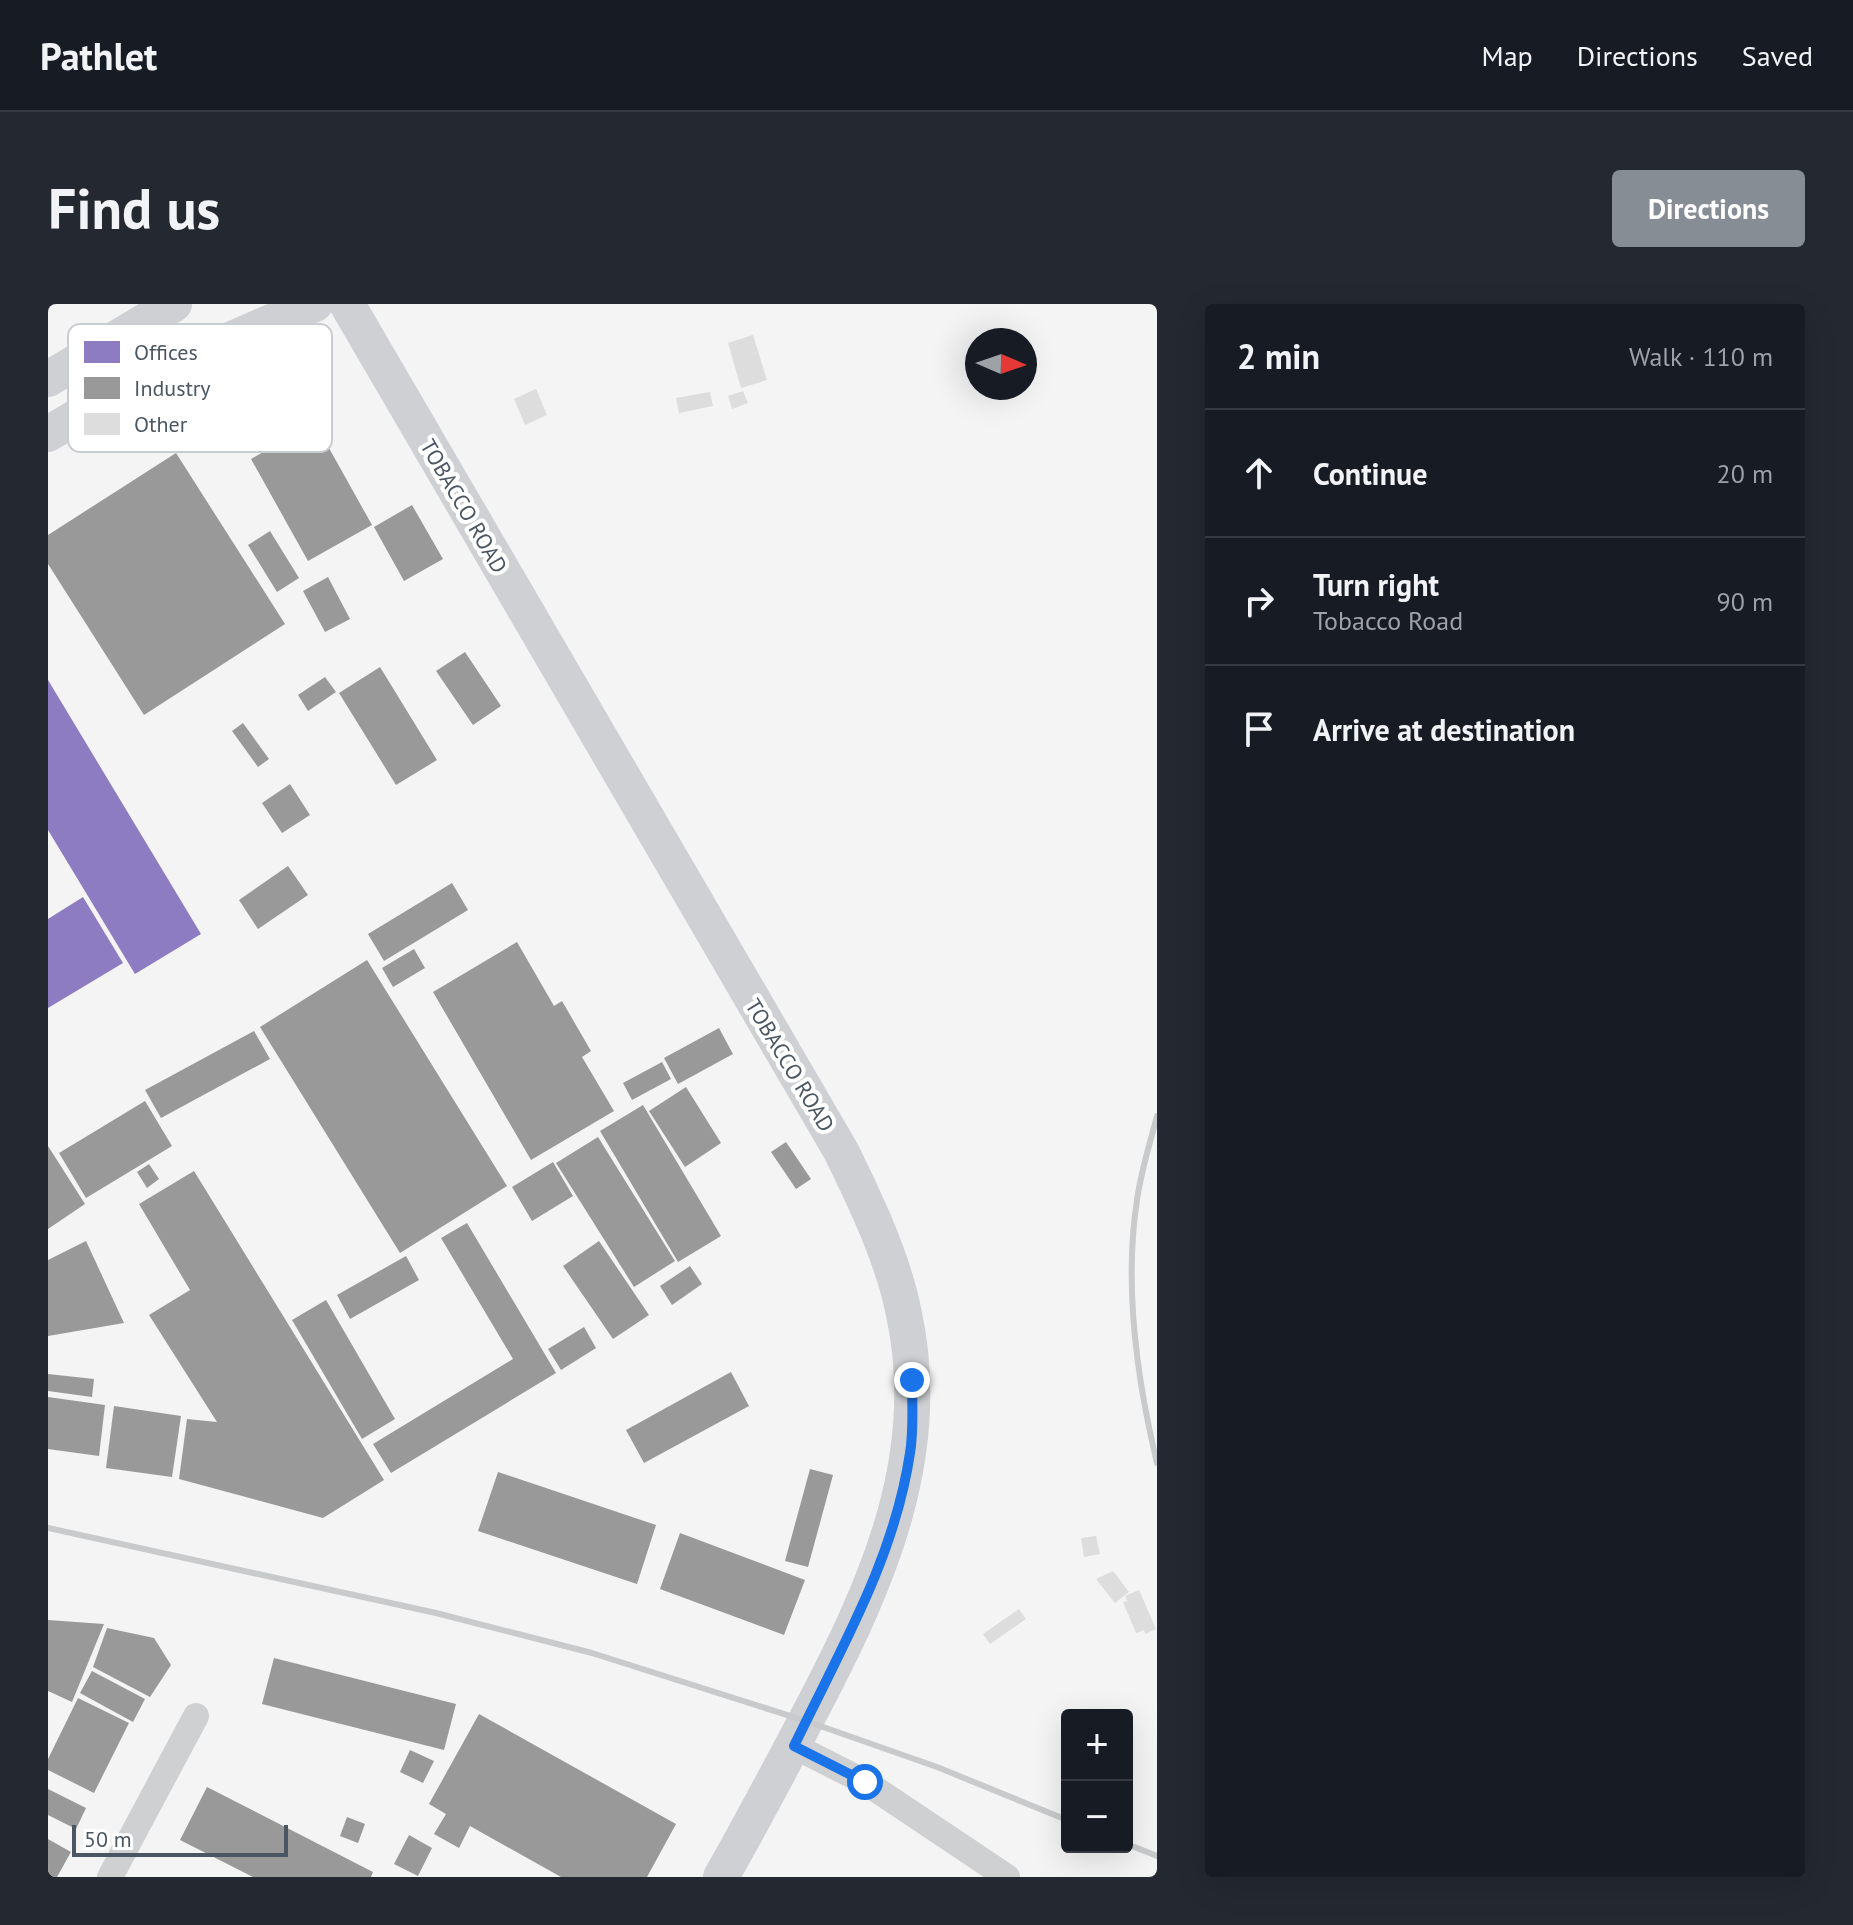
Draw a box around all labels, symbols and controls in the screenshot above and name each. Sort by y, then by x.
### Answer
text: Pathlet [40,31,157,80]
text: Map [1482,37,1533,74]
text: Directions [1577,37,1698,74]
text: Saved [1742,37,1813,74]
button: Directions [1612,170,1805,247]
text: Find us [48,172,220,244]
legend [68,324,332,452]
north arrow [965,328,1037,400]
text: 2 min [1237,334,1320,378]
text: Offices [134,338,198,366]
text: Walk · 110 m [1629,340,1773,373]
text: Industry [134,374,211,402]
text: Other [134,410,188,438]
street label: TOBACCO ROAD [414,434,514,578]
icon: ahead [1237,451,1281,495]
text: Continue [1313,454,1427,493]
text: 20 m [1717,457,1773,490]
text: Turn right [1313,565,1439,604]
icon: right [1237,579,1281,623]
text: 90 m [1717,585,1773,618]
text: Tobacco Road [1313,604,1463,637]
icon: arrive [1237,707,1281,751]
text: Arrive at destination [1313,710,1575,749]
street label: TOBACCO ROAD [739,993,841,1137]
route end [894,1362,930,1398]
map controls [1061,1709,1133,1853]
button: + [1061,1709,1133,1781]
route start [847,1764,883,1800]
button: − [1061,1781,1133,1853]
scale bar [72,1821,288,1857]
text: 50 m [84,1825,132,1853]

